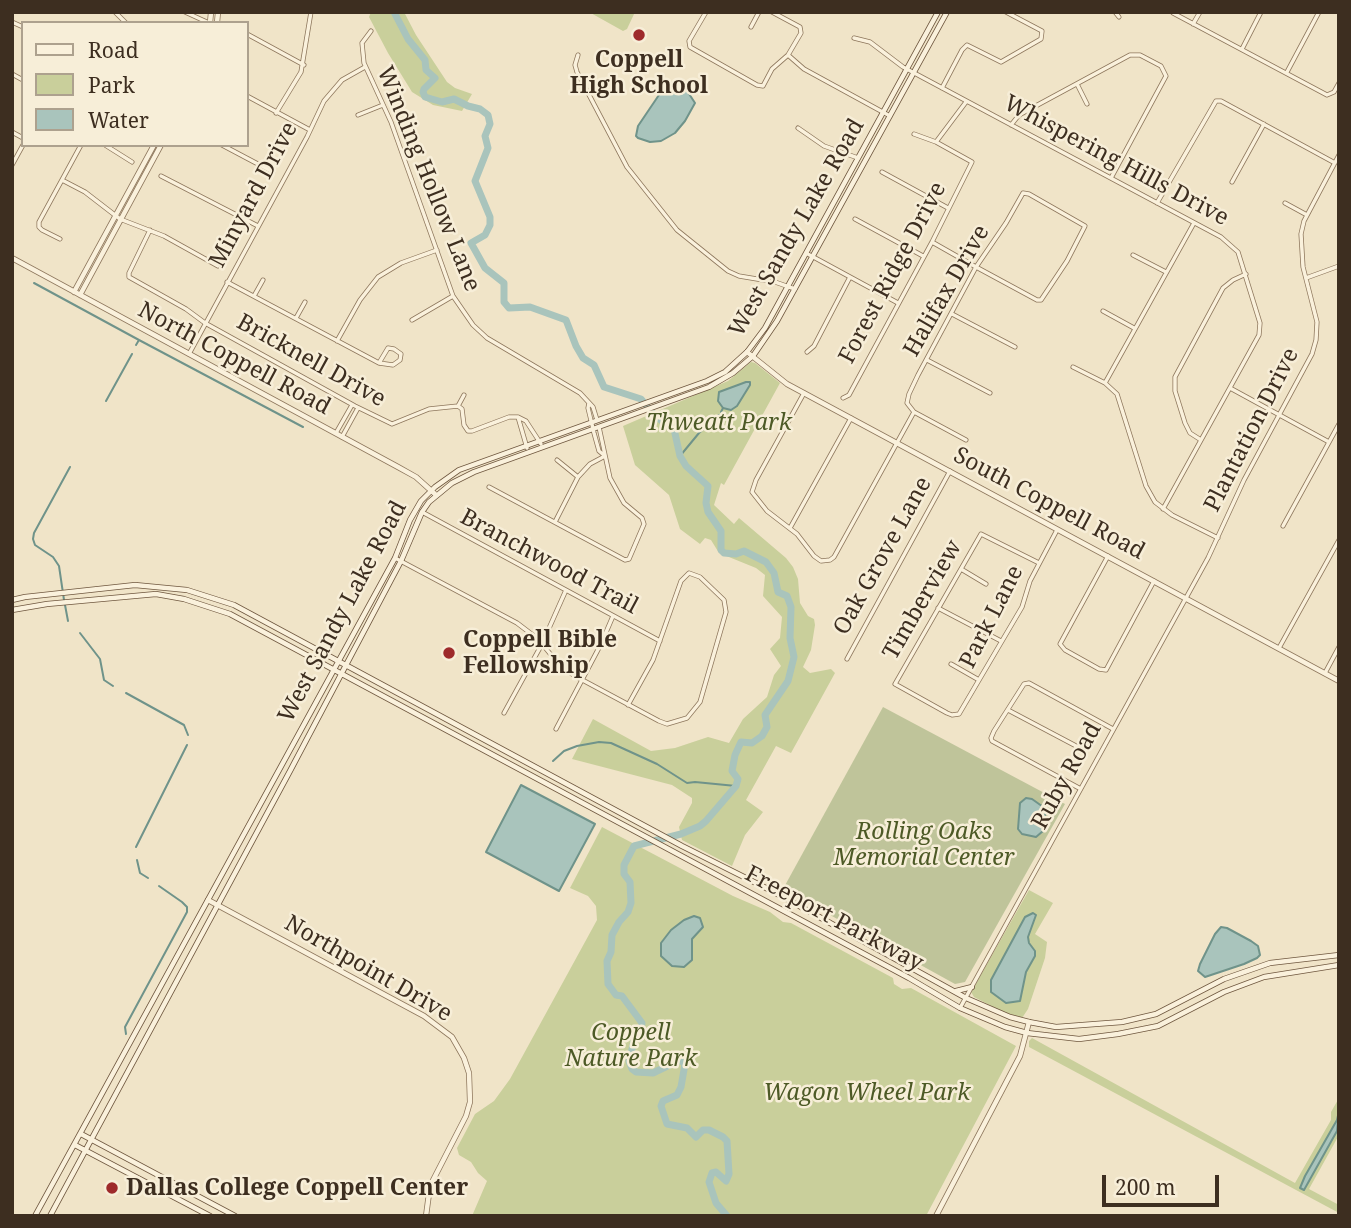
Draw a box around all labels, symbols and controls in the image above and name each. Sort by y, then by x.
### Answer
legend [21,21,248,147]
marker: Coppell High School [631,27,647,43]
text: Road [88,36,139,64]
place label: Coppell High School [570,46,708,100]
street label: Winding Hollow Lane [370,62,486,296]
text: Park [88,71,135,99]
street label: Whispering Hills Drive [999,90,1233,232]
text: Water [88,106,149,134]
street label: West Sandy Lake Road [723,114,871,342]
street label: Minyard Drive [204,118,304,272]
street label: Forest Ridge Drive [834,178,952,368]
street label: Halifax Drive [898,220,996,362]
street label: North Coppell Road [133,297,335,421]
street label: Bricknell Drive [232,309,390,413]
street label: Plantation Drive [1199,344,1305,516]
park label: Thweatt Park [646,409,792,437]
street label: South Coppell Road [949,442,1149,566]
street label: Oak Grove Lane [828,472,938,640]
street label: West Sandy Lake Road [273,497,413,727]
street label: Branchwood Trail [455,503,643,621]
street label: Timberview [878,535,968,665]
street label: Park Lane [954,561,1030,673]
place label: Coppell Bible Fellowship [463,626,617,680]
marker: Coppell Bible Fellowship [441,645,457,661]
street label: Ruby Road [1026,718,1108,834]
park label: Rolling Oaks Memorial Center [834,818,1014,872]
street label: Freeport Parkway [740,860,928,978]
street label: Northpoint Drive [279,910,457,1028]
park label: Coppell Nature Park [565,1019,697,1073]
park label: Wagon Wheel Park [764,1079,970,1107]
scale bar [1106,1162,1223,1206]
text: 200 m [1115,1173,1176,1201]
place label: Dallas College Coppell Center [126,1174,468,1202]
marker: Dallas College Coppell Center [104,1180,120,1196]

